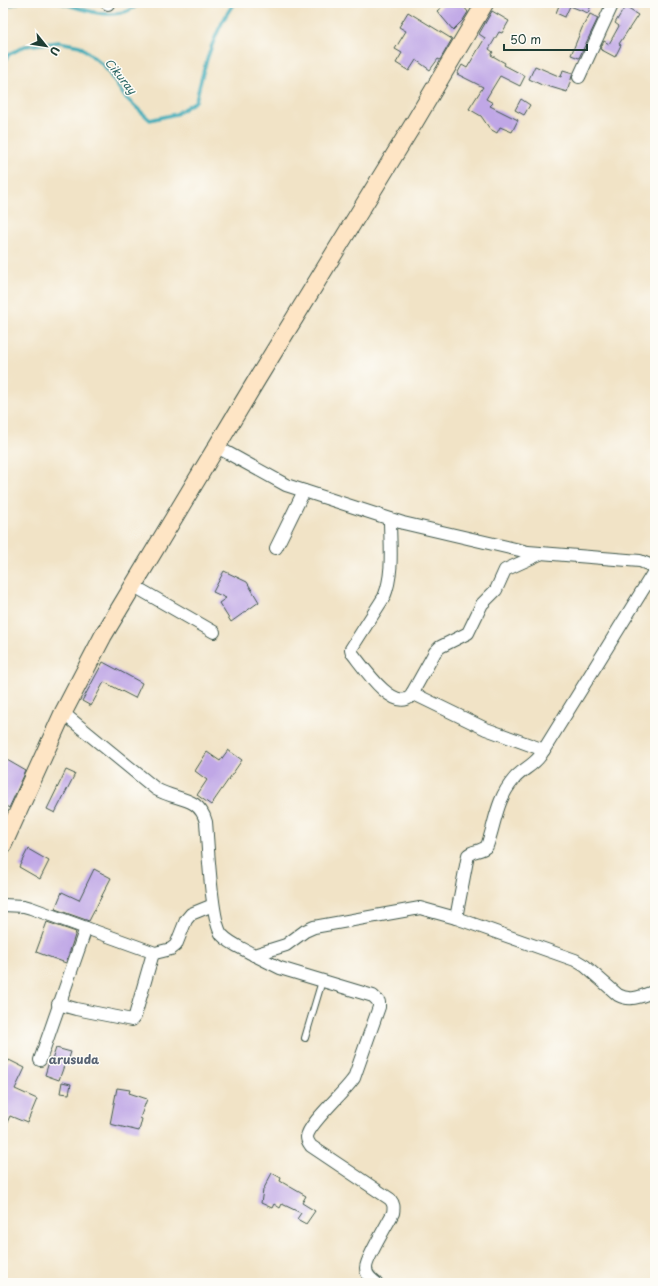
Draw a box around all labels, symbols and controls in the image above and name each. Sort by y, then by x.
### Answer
north arrow [26,26,66,66]
scale bar [504,26,587,52]
text: 50 m [510,30,541,48]
text: U [46,43,65,59]
water label: Cikuray [101,54,141,98]
district label: arusuda [49,1050,100,1068]

